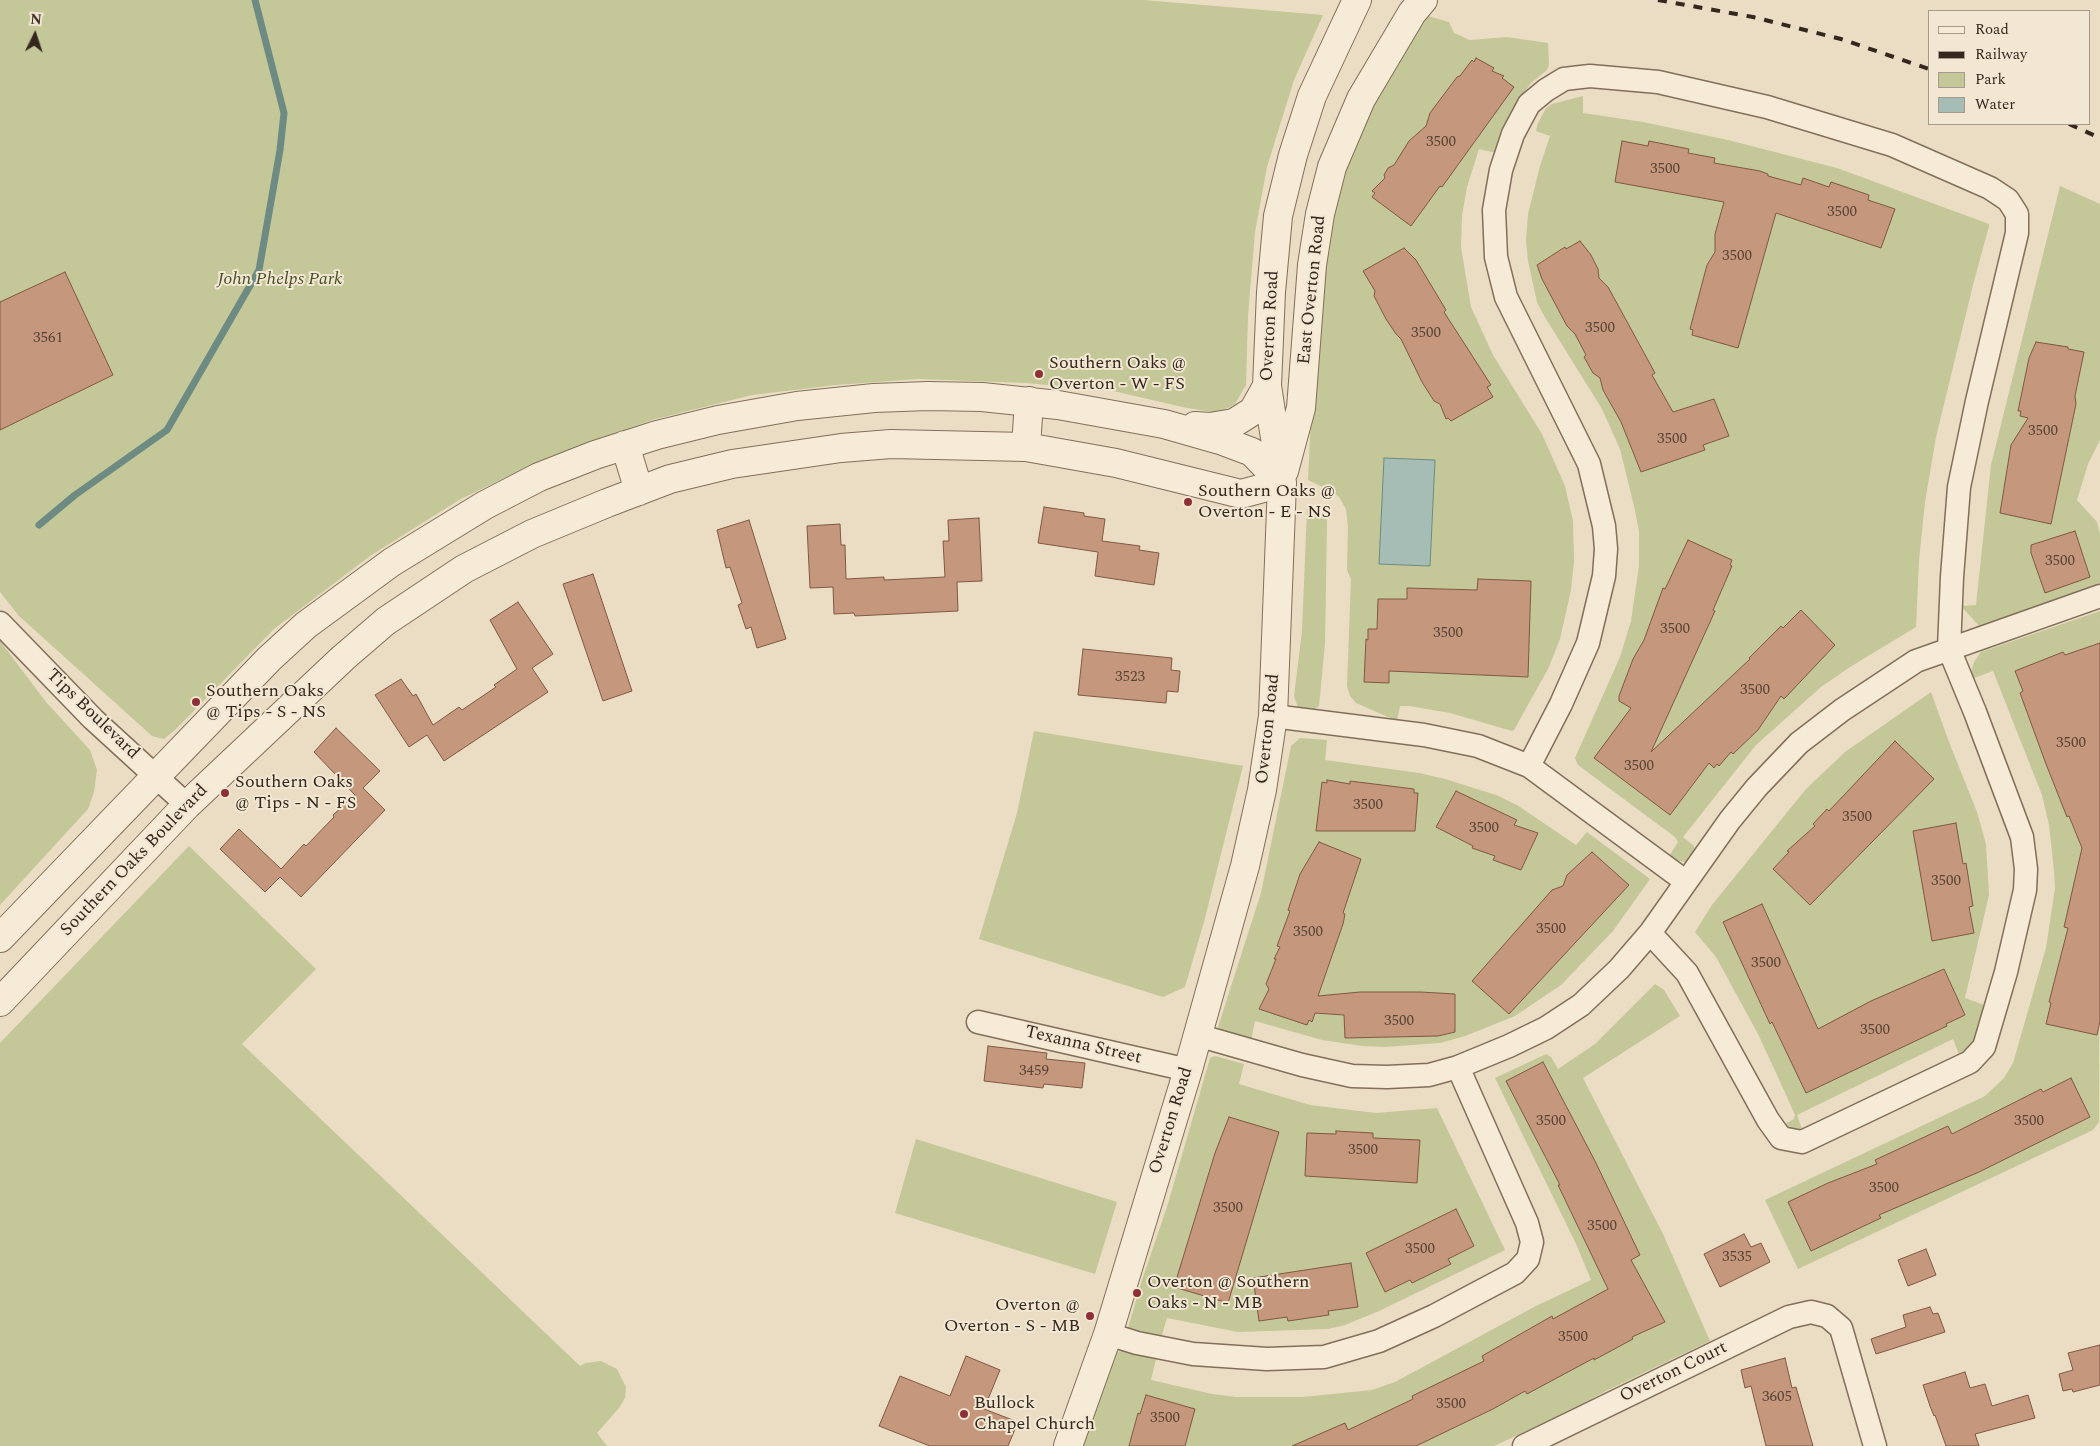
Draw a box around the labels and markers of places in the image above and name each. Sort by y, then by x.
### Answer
place label: Southern Oaks @ Overton - W - FS [1049,353,1186,396]
marker: Southern Oaks @ Overton - W - FS [1033,368,1045,380]
place label: Southern Oaks @ Overton - E - NS [1198,481,1335,524]
marker: Southern Oaks @ Overton - E - NS [1182,496,1194,508]
place label: Southern Oaks @ Tips - S - NS [206,681,326,724]
marker: Southern Oaks @ Tips - S - NS [190,696,202,708]
place label: Southern Oaks @ Tips - N - FS [235,772,356,814]
marker: Southern Oaks @ Tips - N - FS [219,787,231,799]
place label: Overton @ Southern Oaks - N - MB [1147,1272,1310,1315]
marker: Overton @ Southern Oaks - N - MB [1131,1287,1143,1299]
place label: Overton @ Overton - S - MB [944,1295,1080,1338]
marker: Overton @ Overton - S - MB [1084,1310,1096,1322]
place label: Bullock Chapel Church [974,1393,1095,1436]
marker: Bullock Chapel Church [958,1408,970,1420]

